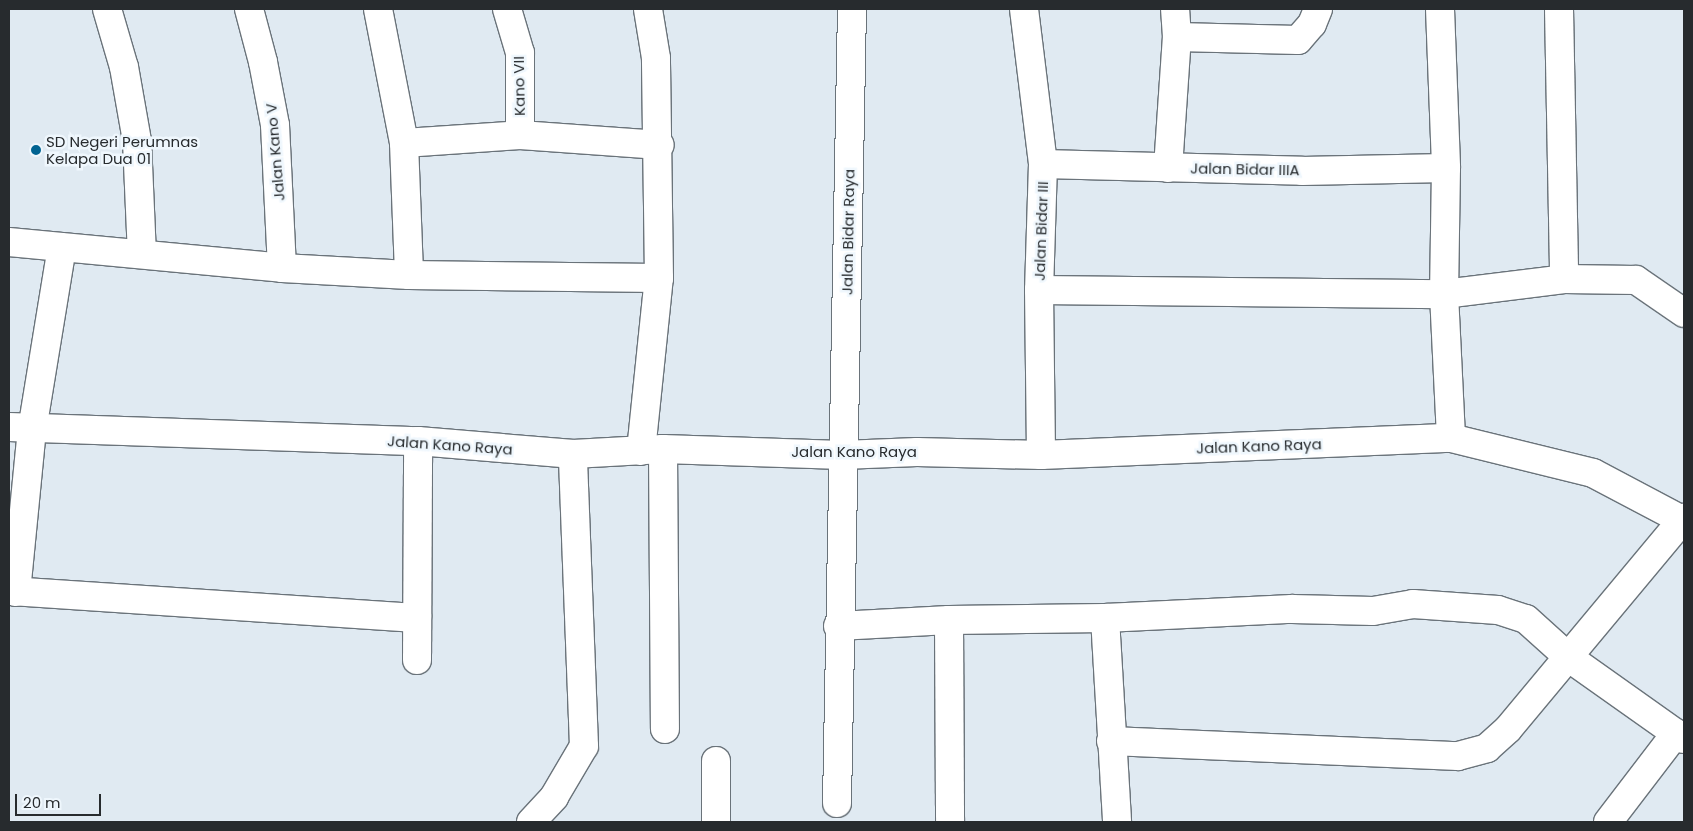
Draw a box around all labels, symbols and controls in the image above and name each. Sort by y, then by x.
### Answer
street label: Kano VII [509,56,529,116]
street label: Jalan Kano V [262,102,288,202]
place label: SD Negeri Perumnas Kelapa Dua 01 [46,132,198,167]
marker: SD Negeri Perumnas Kelapa Dua 01 [30,144,42,156]
street label: Jalan Bidar IIIA [1190,159,1300,179]
street label: Jalan Bidar Raya [838,169,858,295]
street label: Jalan Bidar III [1030,181,1052,281]
street label: Jalan Kano Raya [387,432,513,458]
street label: Jalan Kano Raya [1196,435,1322,457]
street label: Jalan Kano Raya [791,443,917,461]
scale bar [18,784,104,816]
text: 20 m [23,792,61,813]

